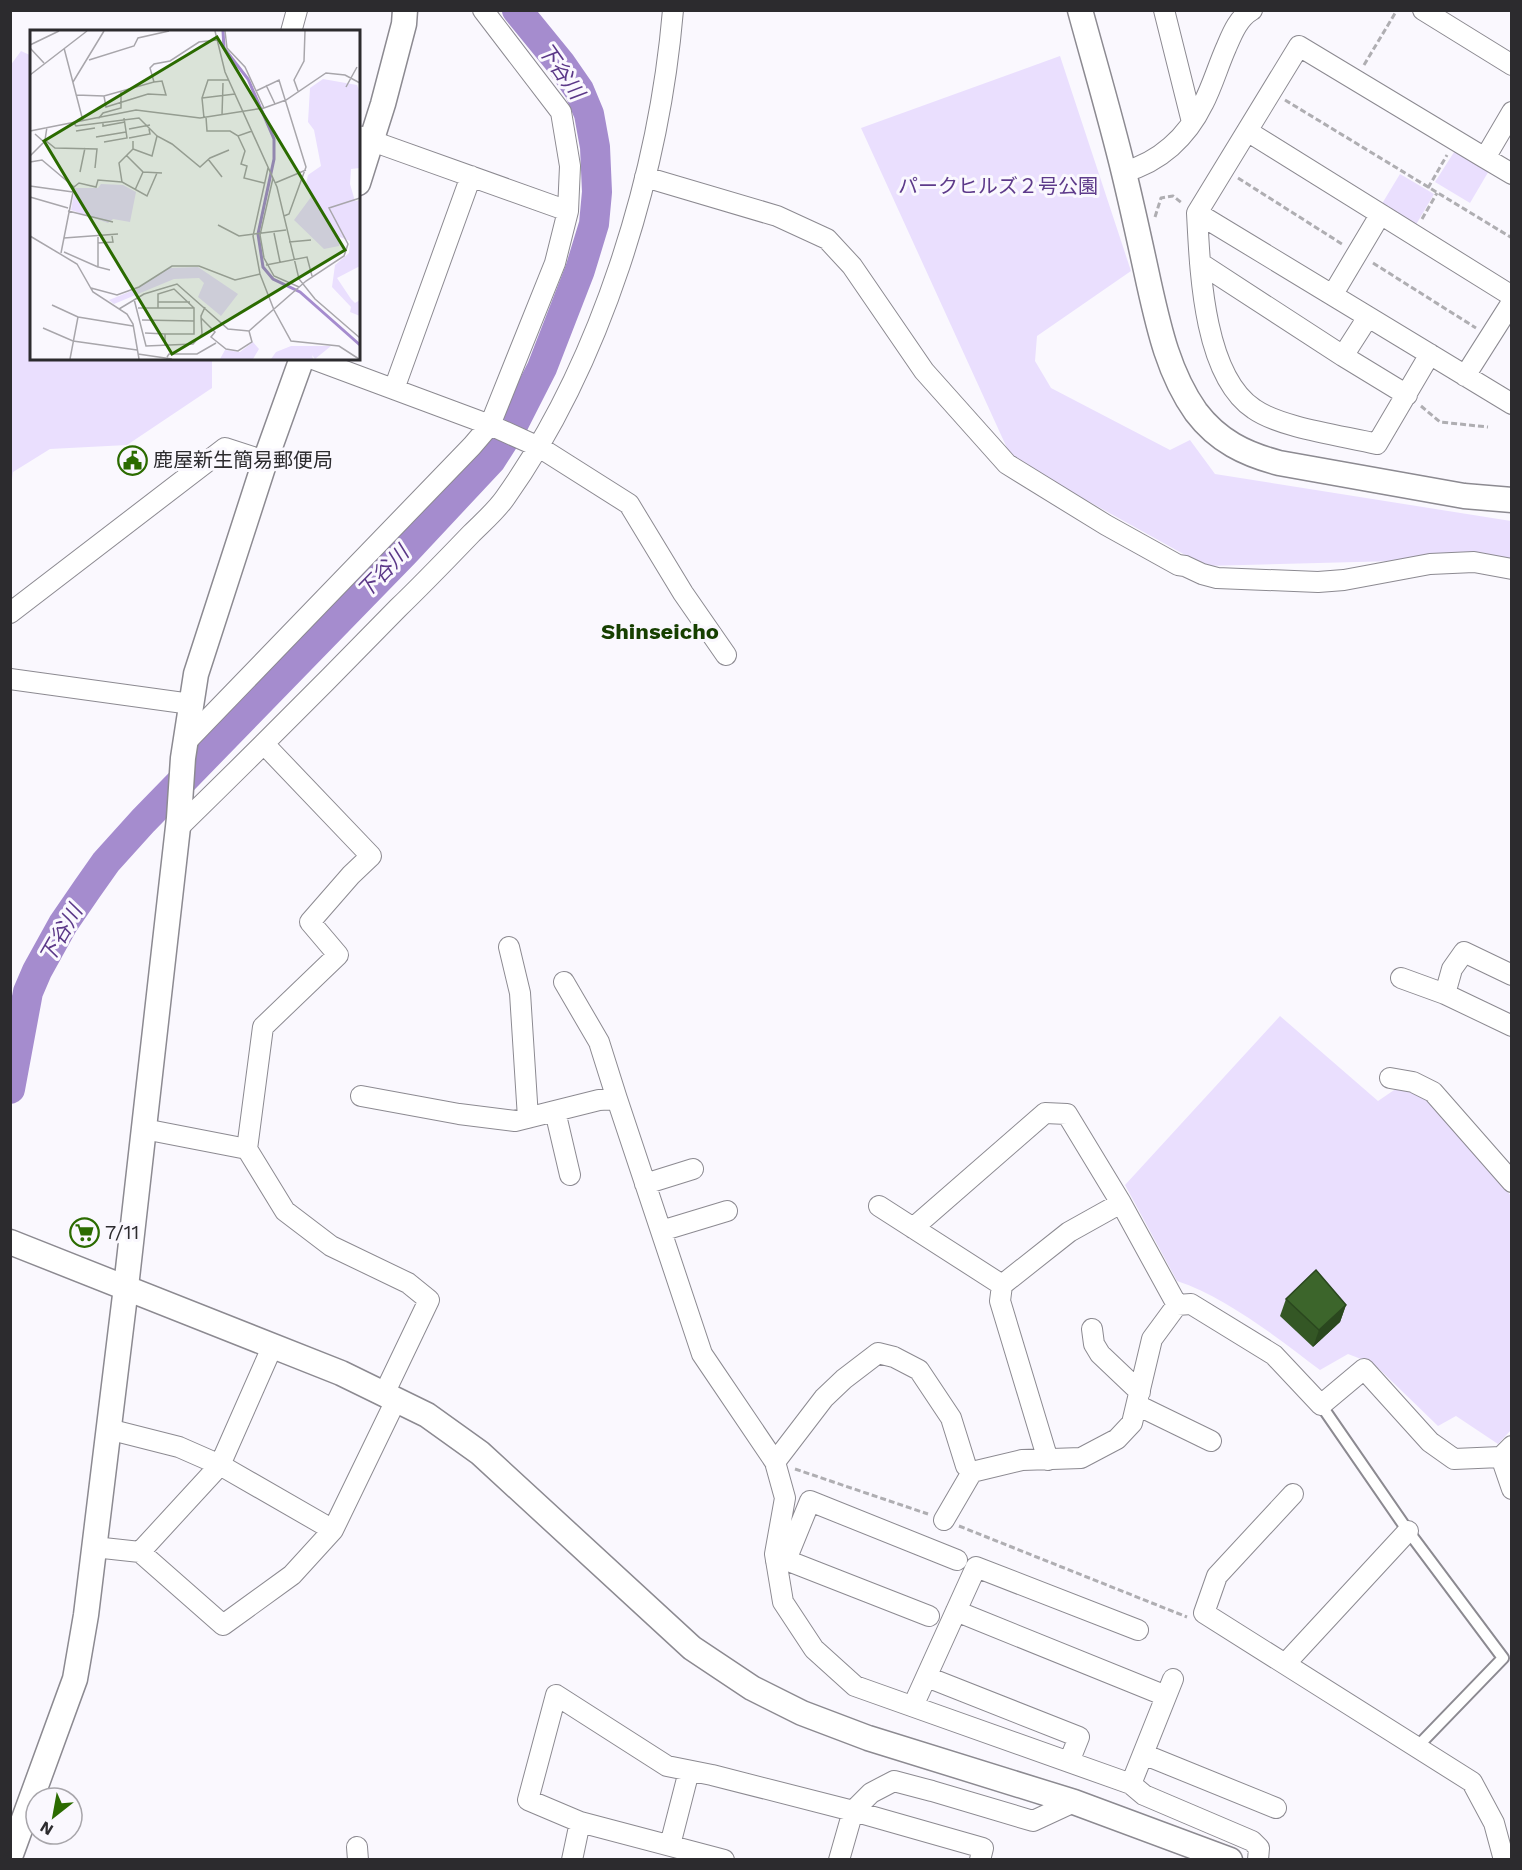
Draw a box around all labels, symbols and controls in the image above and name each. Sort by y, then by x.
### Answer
inset map [30,30,360,360]
water label: 下谷川 [533,38,591,105]
park label: パークヒルズ２号公園 [898,174,1098,198]
public building icon: 鹿屋新生簡易郵便局 [116,444,148,476]
place label: 鹿屋新生簡易郵便局 [153,448,333,472]
water label: 下谷川 [352,539,415,603]
district label: Shinseicho [601,619,719,644]
water label: 下谷川 [34,898,88,967]
supermarket icon: 7/11 [68,1216,100,1248]
place label: 7/11 [105,1220,139,1244]
north arrow [24,1786,84,1846]
text: N [37,1817,57,1840]

